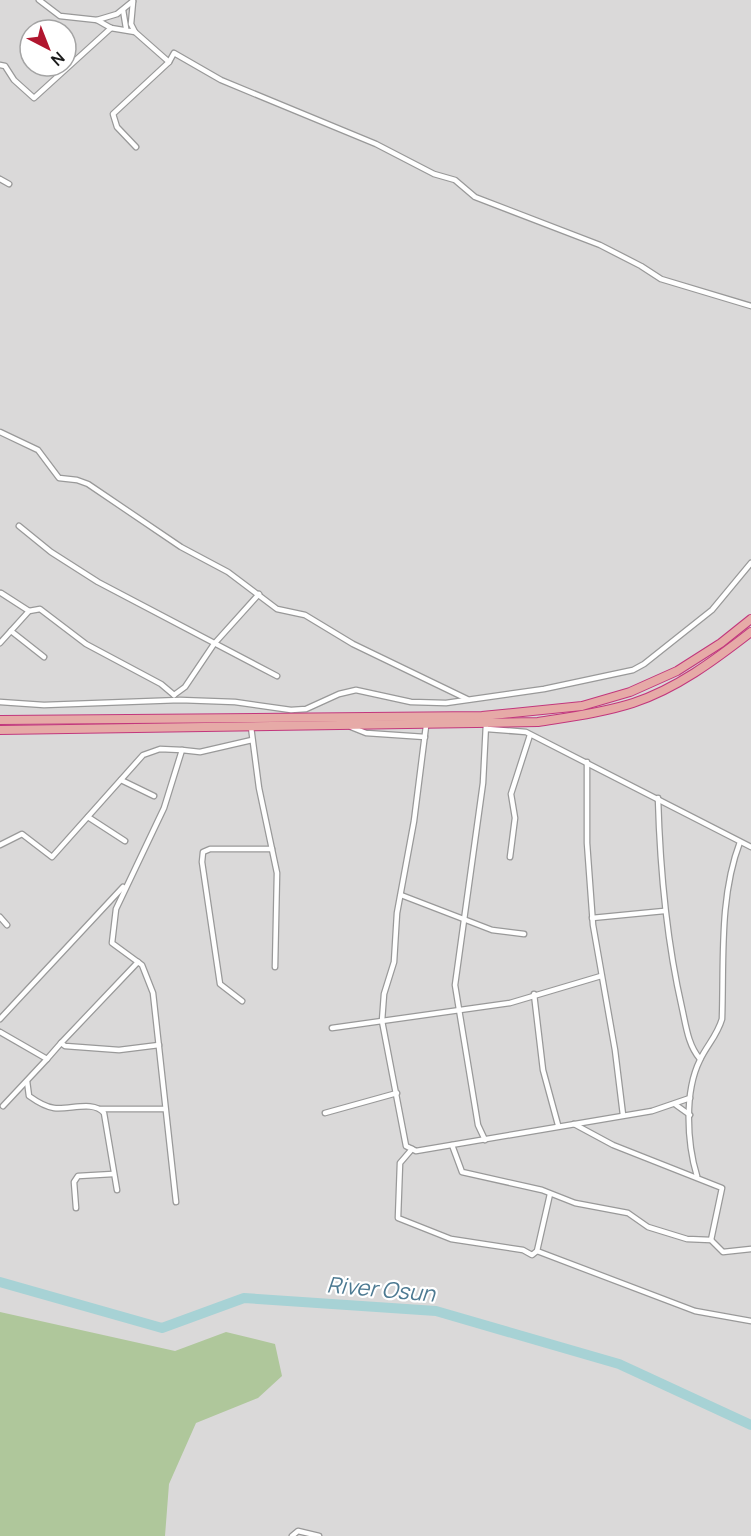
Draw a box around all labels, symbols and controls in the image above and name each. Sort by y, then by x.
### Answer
north arrow [18,18,78,78]
text: N [46,47,70,71]
water label: River Osun [326,1269,437,1309]

